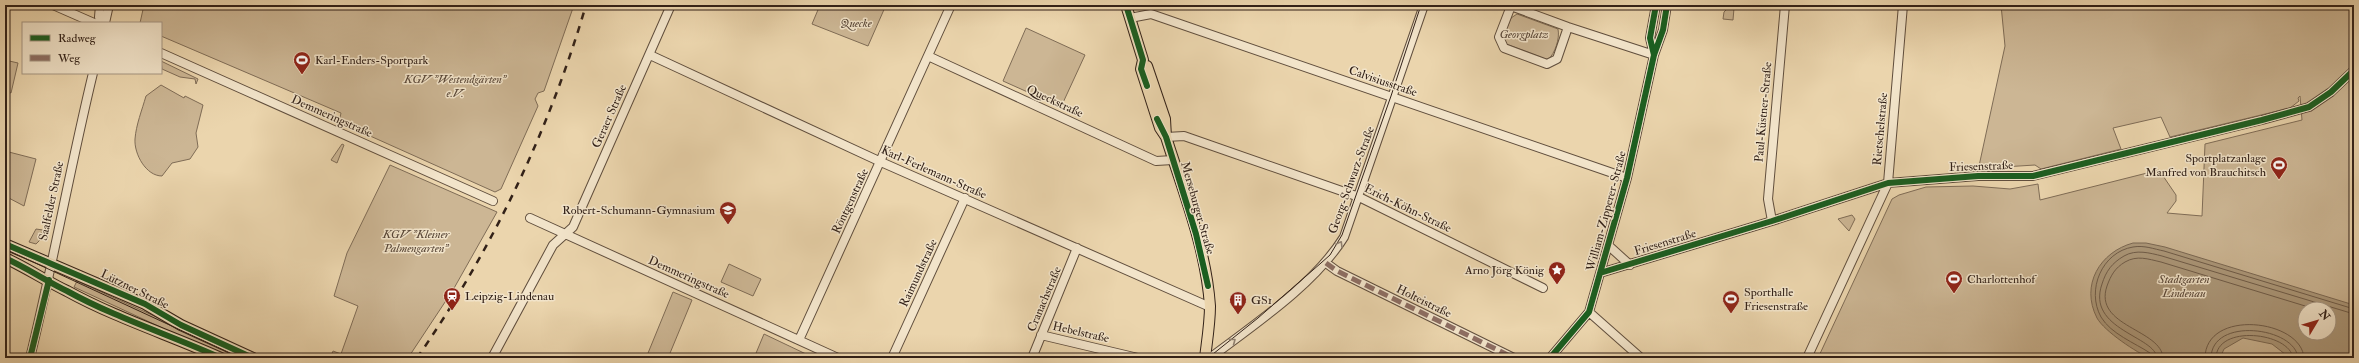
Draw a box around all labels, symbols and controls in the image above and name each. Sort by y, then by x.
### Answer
park label: Quecke [840,16,873,31]
legend [22,22,162,74]
park label: Georgplatz [1499,27,1549,42]
text: Radweg [58,31,97,46]
sports icon: Karl-Enders-Sportpark [292,50,312,75]
text: Weg [57,51,81,66]
place label: Karl-Enders-Sportpark [315,53,429,68]
street label: Paul-Küstner-Straße [1752,61,1775,163]
street label: Calvisiusstraße [1347,63,1419,100]
park label: KGV "Westendgärten" e.V. [403,72,508,101]
street label: Geraer Straße [589,82,630,150]
street label: Queckstraße [1024,82,1085,121]
street label: Demmeringstraße [289,92,375,141]
street label: Rietschelstraße [1870,92,1891,166]
street label: Georg-Schwarz-Straße [1325,124,1378,236]
street label: Karl-Ferlemann-Straße [879,142,989,202]
street label: William-Zipperer-Straße [1583,149,1630,274]
place label: Sportplatzanlage Manfred von Brauchitsch [2145,151,2267,180]
sports icon: Sportplatzanlage Manfred von Brauchitsch [2269,155,2289,180]
street label: Friesenstraße [1949,158,2013,175]
street label: Saalfelder Straße [36,160,67,242]
street label: Merseburger Straße [1177,160,1218,256]
street label: Röntgenstraße [829,166,872,236]
street label: Erich-Köhn-Straße [1362,181,1454,236]
school or university icon: Robert-Schumann-Gymnasium [718,200,738,225]
place label: Robert-Schumann-Gymnasium [562,203,716,218]
street label: Friesenstraße [1632,226,1698,259]
park label: KGV "Kleiner Palmengarten" [382,227,450,256]
street label: Raimundstraße [896,237,941,310]
one-way arrow [1335,241,1342,248]
street label: Demmeringstraße [646,253,732,302]
place icon: Arno Jörg König [1547,260,1567,285]
place label: Arno Jörg König [1464,263,1545,278]
street label: Cranachstraße [1024,264,1065,334]
street label: Lützner Straße [98,266,171,312]
sports icon: Charlottenhof [1944,269,1964,294]
place label: Charlottenhof [1967,272,2037,287]
park label: Stadtgarten Lindenau [2157,272,2210,301]
street label: Holteistraße [1394,282,1454,321]
place label: Sporthalle Friesenstraße [1744,285,1808,314]
station icon: Leipzig-Lindenau [442,286,462,311]
place label: Leipzig-Lindenau [465,289,554,304]
sports icon: Sporthalle Friesenstraße [1721,289,1741,314]
building icon: GS1 [1228,290,1248,315]
place label: GS1 [1251,293,1272,308]
north arrow [2297,301,2337,341]
text: N [2316,306,2333,324]
street label: Hebelstraße [1051,319,1111,346]
one-way arrow [1229,338,1236,346]

